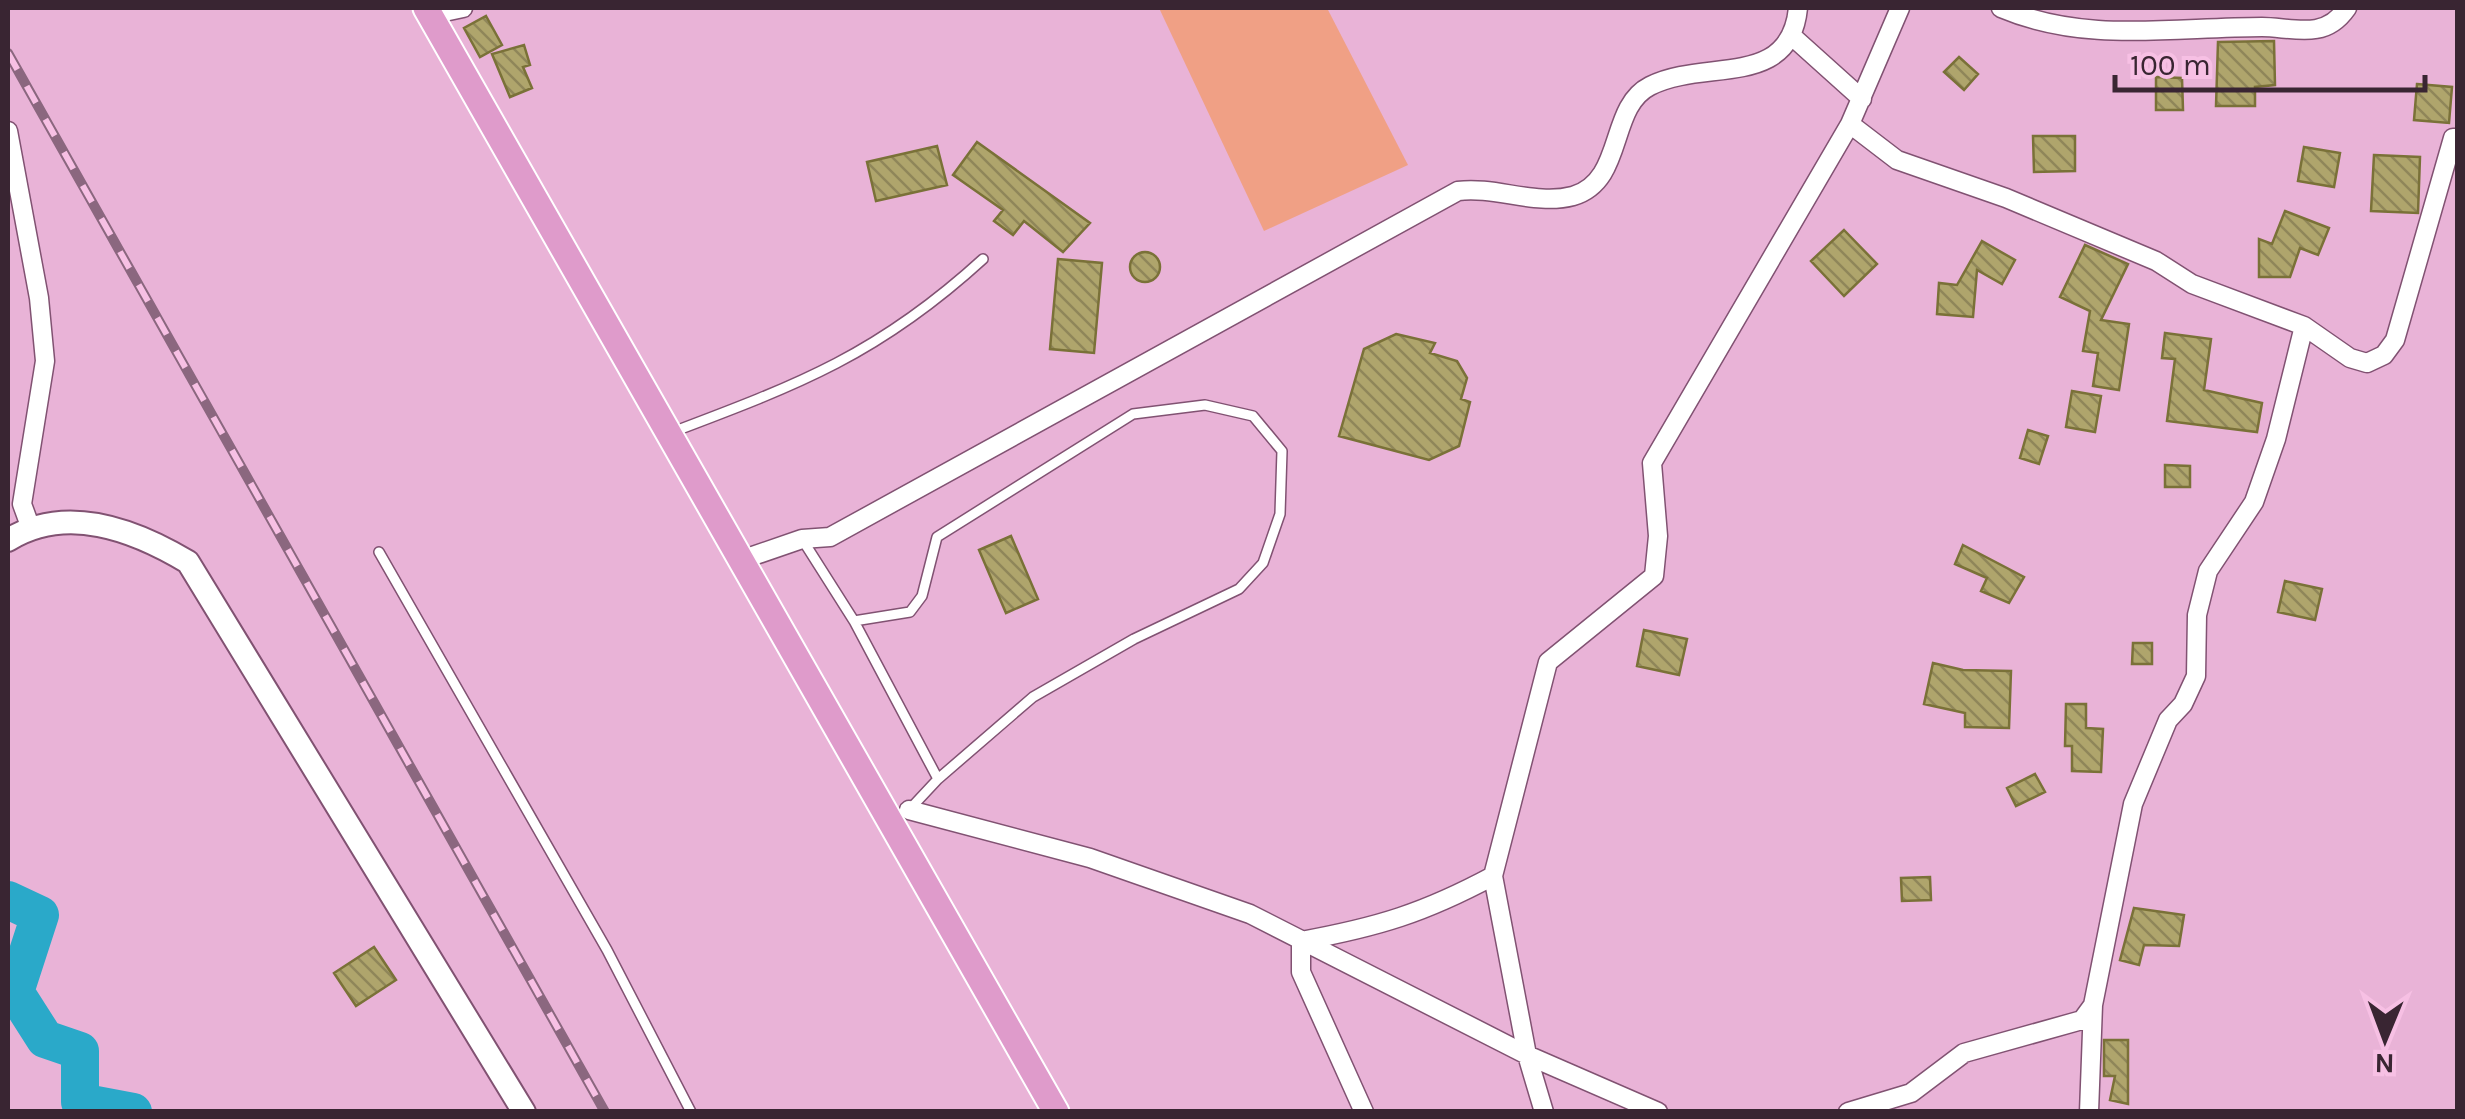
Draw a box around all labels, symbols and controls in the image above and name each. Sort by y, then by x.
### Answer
scale bar [2115,30,2425,92]
text: 100 m [2130,47,2211,83]
north arrow [2335,989,2435,1089]
text: N [2374,1047,2395,1080]

